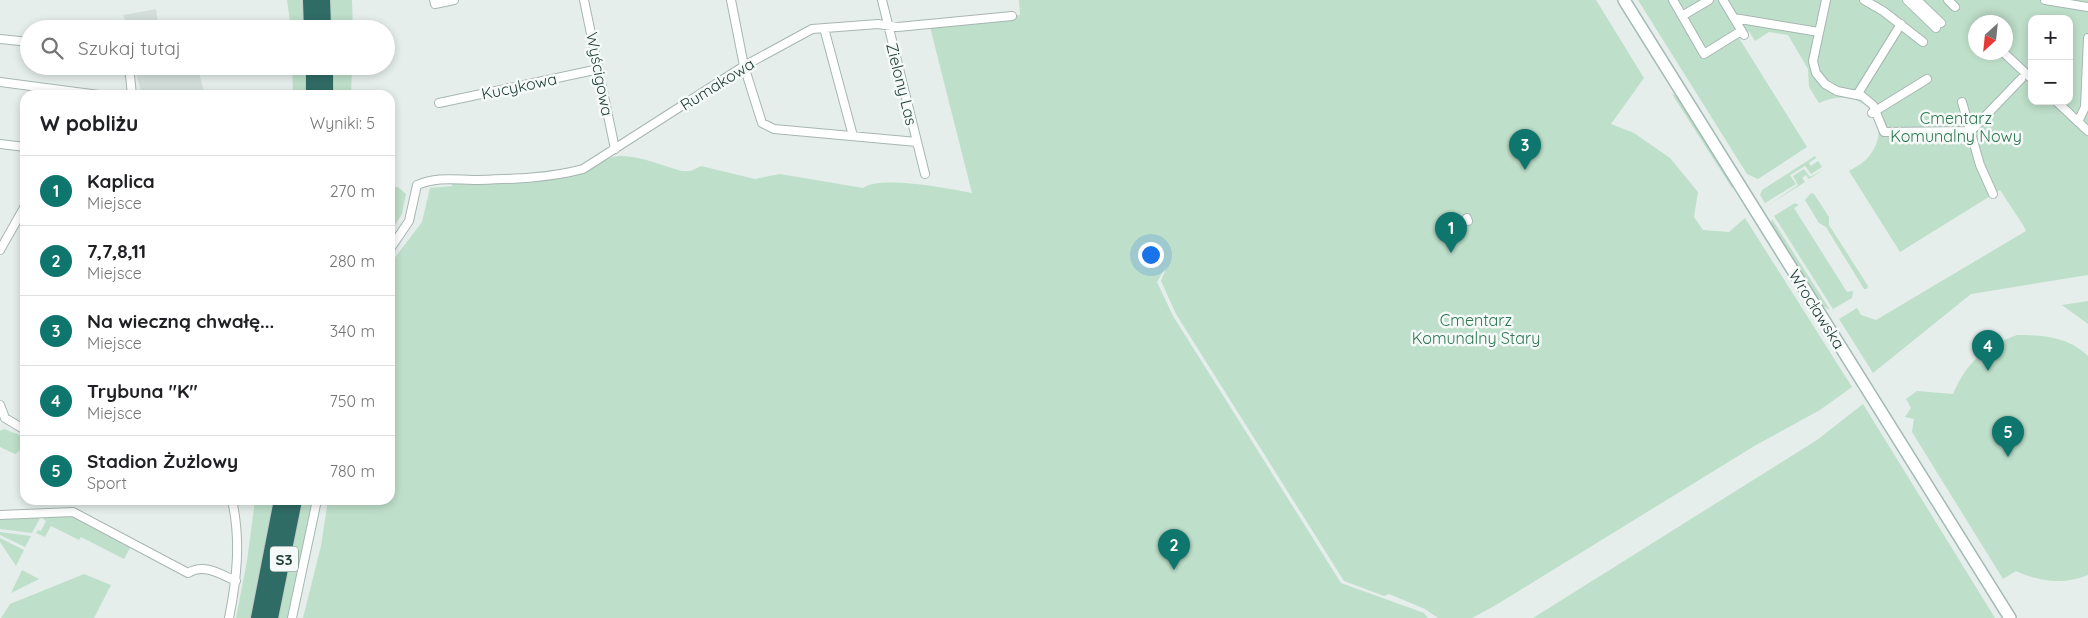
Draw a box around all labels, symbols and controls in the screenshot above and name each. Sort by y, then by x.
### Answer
north arrow [1968,15,2013,60]
map controls [2028,15,2073,105]
button: + [2028,15,2073,60]
search box [20,20,395,75]
street label: Wyścigowa [582,30,618,118]
icon: search [38,34,66,62]
text: Szukaj tutaj [78,36,181,60]
street label: Zielony Las [882,41,922,127]
street label: Rumakowa [676,53,758,115]
button: − [2028,60,2073,105]
street label: Kucykowa [479,68,559,104]
park label: Cmentarz Komunalny Nowy [1890,108,2022,146]
text: W pobliżu [40,110,138,136]
text: Wyniki: 5 [310,113,375,133]
pin: 3 [1509,129,1541,170]
text: Kaplica [87,169,155,193]
text: 1 [53,181,59,201]
text: 270 m [330,181,375,201]
text: Miejsce [87,193,142,213]
pin: 1 [1435,212,1467,253]
text: 7,7,8,11 [87,239,146,263]
your location [1138,242,1164,268]
text: 2 [51,251,61,271]
text: 280 m [329,251,375,271]
text: Miejsce [87,263,142,283]
street label: Wrocławska [1785,265,1849,353]
text: Na wieczną chwałę... [87,309,274,333]
park label: Cmentarz Komunalny Stary [1412,310,1540,348]
text: 3 [52,321,60,341]
text: 340 m [330,321,375,341]
pin: 4 [1972,330,2004,371]
text: Miejsce [87,333,142,353]
text: Trybuna "K" [87,379,198,403]
text: 4 [51,391,61,411]
text: 750 m [330,391,375,411]
text: Miejsce [87,403,142,423]
pin: 5 [1992,416,2024,457]
text: Stadion Żużlowy [87,449,238,473]
text: 5 [51,461,61,481]
text: 780 m [330,461,375,481]
text: Sport [87,473,127,493]
pin: 2 [1158,529,1190,570]
road number: S3 [270,546,298,572]

